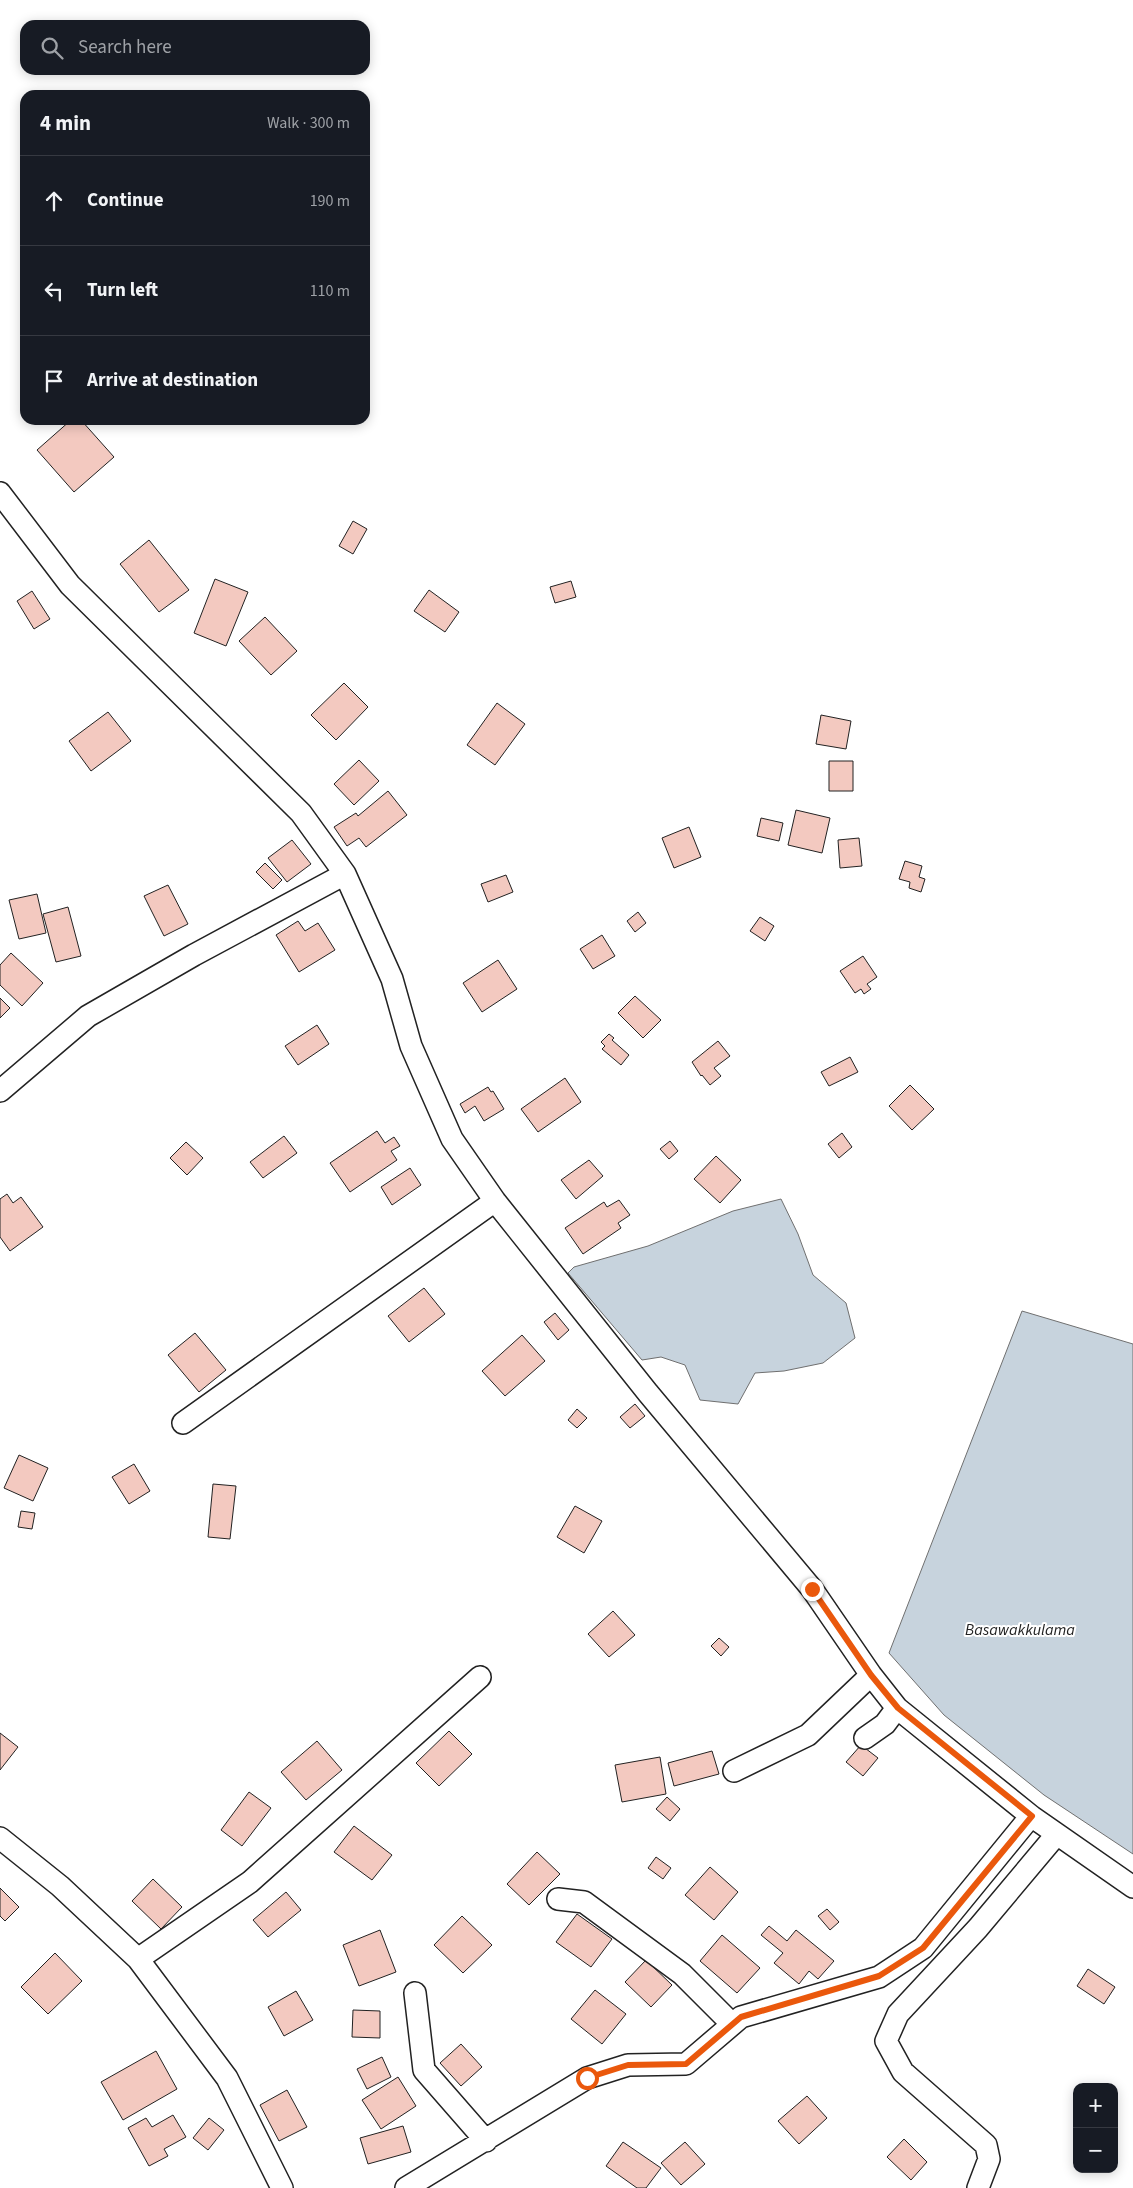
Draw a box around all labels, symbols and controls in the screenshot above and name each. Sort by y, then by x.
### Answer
search box [20,20,370,75]
icon: search [38,34,66,62]
text: Search here [78,34,172,61]
text: 4 min [40,108,91,138]
text: Walk · 300 m [267,112,350,134]
icon: ahead [40,187,68,215]
text: Continue [87,187,164,214]
text: 190 m [310,190,350,212]
icon: left [40,277,68,305]
text: Turn left [87,277,158,304]
text: 110 m [310,280,350,302]
icon: arrive [40,367,68,395]
text: Arrive at destination [87,367,258,394]
route end [801,1578,824,1601]
water label: Basawakkulama [965,1619,1075,1641]
route start [576,2067,599,2090]
map controls [1073,2083,1118,2173]
button: + [1073,2083,1118,2128]
button: − [1073,2128,1118,2173]

